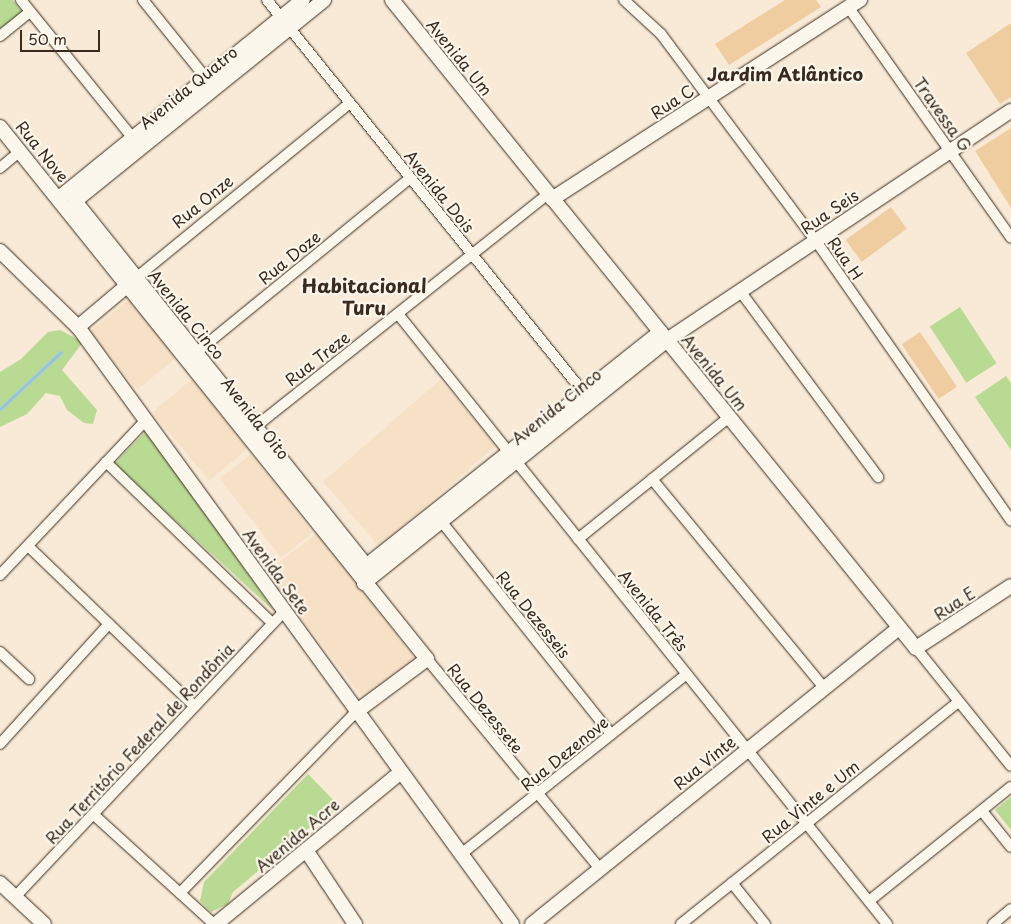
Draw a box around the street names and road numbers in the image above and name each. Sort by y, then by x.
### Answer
street label: Avenida Um [423,15,497,99]
street label: Avenida Quatro [135,42,241,132]
street label: Travessa G [910,73,976,155]
street label: Rua C [647,80,697,122]
street label: Rua Nove [12,116,74,186]
street label: Avenida Dois [401,146,479,236]
street label: Rua Onze [167,170,237,232]
street label: Rua Seis [796,185,862,237]
street label: Rua Doze [254,226,324,288]
street label: Rua H [824,233,868,283]
street label: Avenida Cinco [145,265,229,363]
street label: Rua Treze [281,327,353,389]
street label: Avenida Um [678,330,752,414]
street label: Avenida Cinco [507,364,605,448]
street label: Avenida Oito [218,373,294,463]
street label: Avenida Sete [240,525,314,617]
street label: Rua Dezesseis [493,566,575,662]
street label: Avenida Três [615,566,693,654]
street label: Rua E [929,582,979,624]
street label: Rua Território Federal de Rondônia [41,638,237,848]
street label: Rua Dezessete [444,659,528,757]
street label: Rua Dezenove [516,711,612,795]
street label: Rua Vinte [668,731,740,793]
street label: Rua Vinte e Um [757,755,863,847]
street label: Avenida Acre [251,795,343,875]

